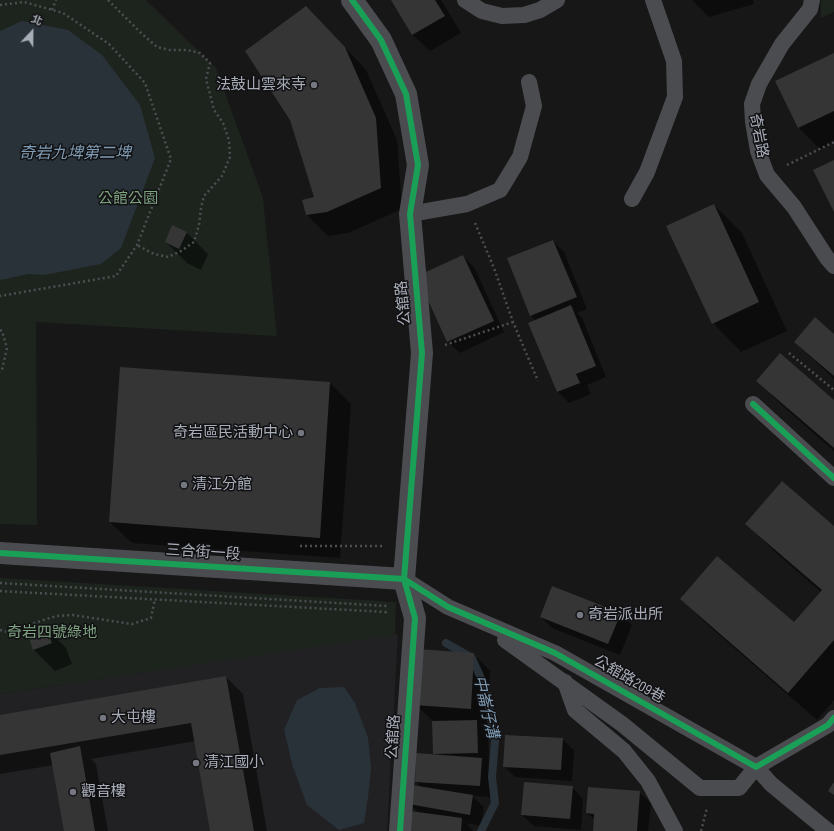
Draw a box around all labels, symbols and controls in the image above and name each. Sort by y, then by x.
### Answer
north arrow [12,12,52,52]
text: 北 [29,12,44,28]
place label: 法鼓山雲來寺 [216,76,306,94]
marker: 法鼓山雲來寺 [309,80,319,90]
street label: 奇岩路 [745,112,771,160]
water label: 奇岩九埤第二埤 [19,144,131,164]
park label: 公館公園 [98,190,158,208]
street label: 公舘路 [393,280,415,326]
place label: 奇岩區民活動中心 [173,424,293,442]
marker: 奇岩區民活動中心 [296,428,306,438]
place label: 清江分館 [192,476,252,494]
marker: 清江分館 [179,480,189,490]
street label: 三合街一段 [165,541,241,565]
place label: 奇岩派出所 [588,606,663,624]
marker: 奇岩派出所 [575,610,585,620]
park label: 奇岩四號綠地 [7,624,97,642]
street label: 公舘路209巷 [590,652,668,708]
water label: 中崙仔溝 [468,674,502,740]
place label: 大屯樓 [111,709,156,727]
marker: 大屯樓 [98,713,108,723]
street label: 公舘路 [383,714,405,760]
place label: 清江國小 [204,754,264,772]
marker: 清江國小 [191,758,201,768]
place label: 觀音樓 [81,783,126,801]
marker: 觀音樓 [68,787,78,797]

